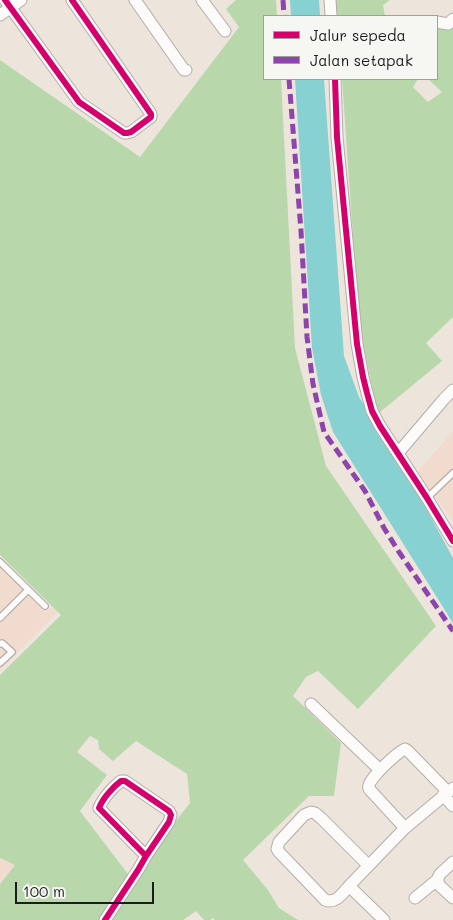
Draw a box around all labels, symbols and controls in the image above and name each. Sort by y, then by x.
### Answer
legend [263,15,438,80]
text: Jalur sepeda [310,25,406,45]
text: Jalan setapak [310,50,413,70]
scale bar [18,872,156,904]
text: 100 m [23,881,65,901]

